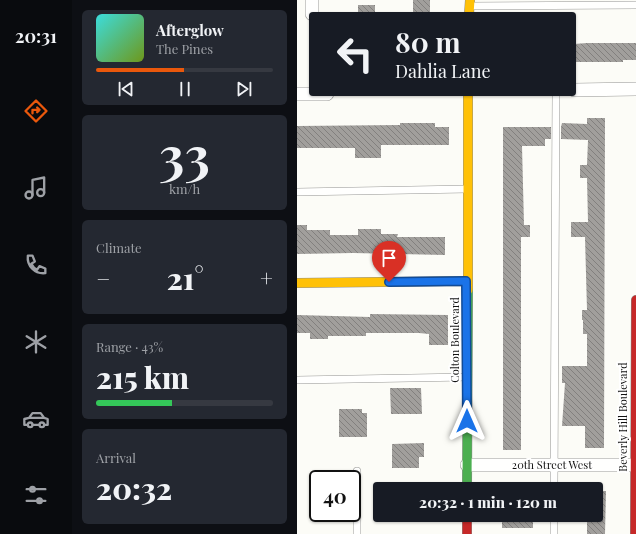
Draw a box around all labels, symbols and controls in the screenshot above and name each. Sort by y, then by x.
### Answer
text: Afterglow [156,20,224,40]
text: 80 m [395,23,461,60]
text: 20:31 [15,24,57,48]
icon: left [329,28,381,80]
text: The Pines [156,40,213,57]
text: Dahlia Lane [395,59,491,83]
icon: previous [115,78,137,100]
icon: pause [174,78,196,100]
icon: next [233,78,255,100]
icon: directions [22,97,50,125]
text: 33 [159,119,210,188]
icon: music [22,174,50,202]
text: km/h [169,180,200,197]
text: Climate [96,239,142,256]
pin [372,241,406,282]
icon: arrive [378,247,400,269]
icon: phone [22,251,50,279]
text: 21° [167,258,204,298]
text: − [96,263,110,293]
text: + [260,263,273,293]
street label: Colton Boulevard [447,297,462,383]
icon: climate [22,328,50,356]
text: Range · 43% [96,338,163,355]
text: 215 km [96,357,189,397]
street label: Beverly Hill Boulevard [615,362,630,472]
position arrow [446,400,488,442]
icon: car [22,405,50,433]
text: Arrival [96,449,136,466]
street label: 20th Street West [512,457,592,472]
text: 20:32 [96,468,172,508]
speed limit sign: 40 [309,470,361,522]
icon: filters [22,481,50,509]
text: 20:32 · 1 min · 120 m [419,492,557,512]

